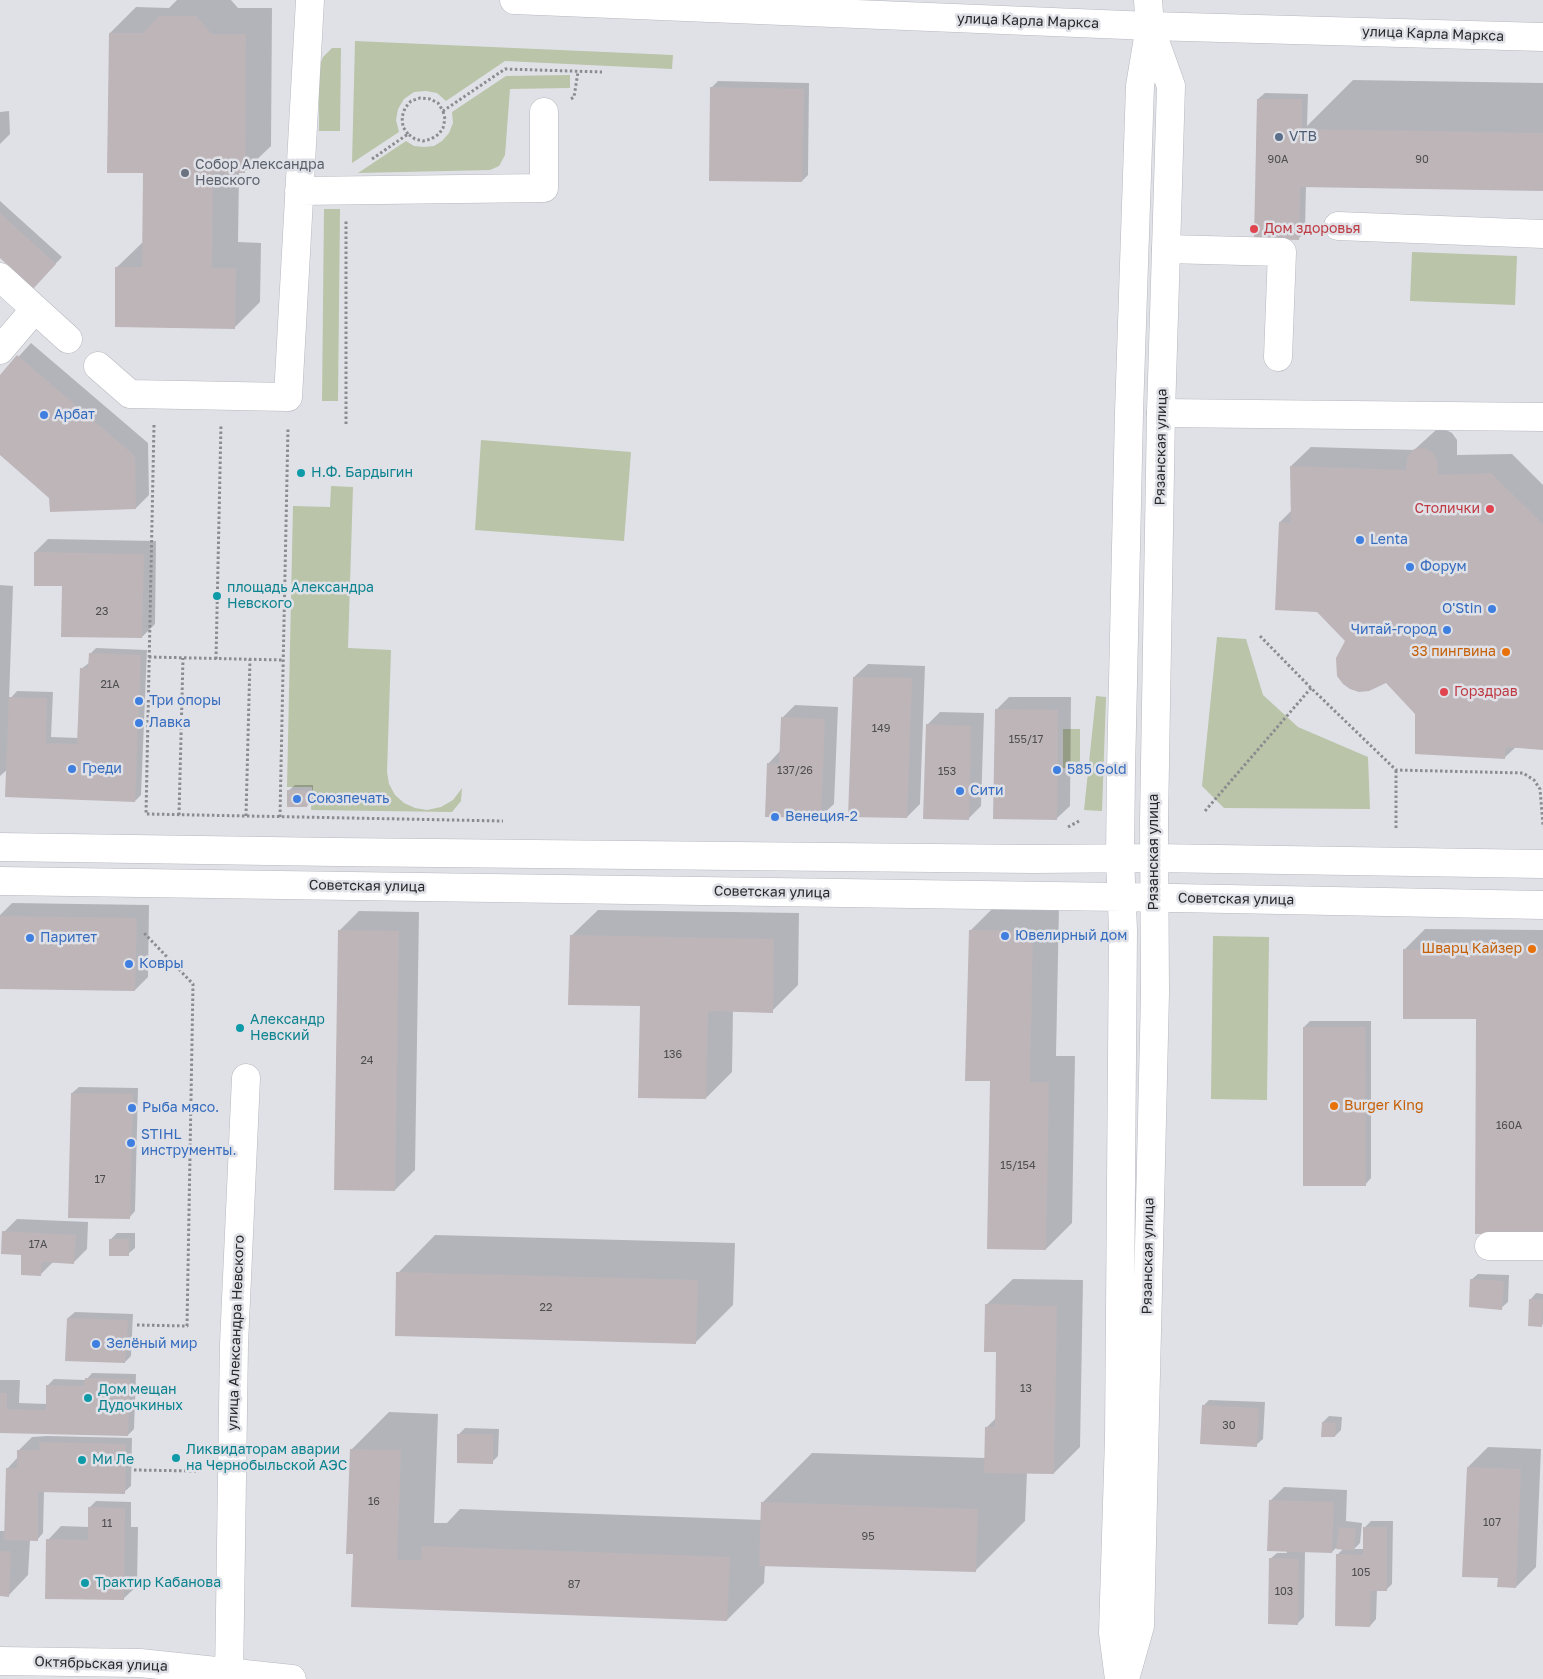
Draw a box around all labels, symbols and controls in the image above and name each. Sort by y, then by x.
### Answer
street label: улица Карла Маркса [957,10,1099,32]
street label: улица Карла Маркса [1362,23,1504,45]
place label: VTB [1289,129,1317,145]
marker: VTB [1273,131,1285,143]
house number: 90А [1268,153,1288,167]
house number: 90 [1415,153,1429,167]
place label: Собор Александра Невского [195,157,325,190]
marker: Собор Александра Невского [179,167,191,179]
place label: Дом здоровья [1264,221,1361,237]
marker: Дом здоровья [1248,223,1260,235]
street label: Рязанская улица [1152,388,1170,506]
place label: Арбат [54,407,95,423]
marker: Арбат [38,409,50,421]
place label: Н.Ф. Бардыгин [311,465,413,481]
marker: Н.Ф. Бардыгин [295,467,307,479]
place label: Столички [1414,501,1480,517]
marker: Столички [1484,503,1496,515]
place label: Lenta [1370,532,1408,548]
marker: Lenta [1354,534,1366,546]
place label: Форум [1420,559,1467,575]
marker: Форум [1404,561,1416,573]
place label: площадь Александра Невского [227,580,374,612]
marker: площадь Александра Невского [211,590,223,602]
place label: O'Stin [1442,601,1482,617]
marker: O'Stin [1486,603,1498,615]
house number: 23 [96,605,108,619]
place label: Читай-город [1351,622,1437,638]
marker: Читай-город [1441,624,1453,636]
place label: 33 пингвина [1411,644,1496,660]
marker: 33 пингвина [1500,646,1512,658]
house number: 21А [100,678,120,692]
place label: Горздрав [1454,684,1518,700]
marker: Горздрав [1438,686,1450,698]
place label: Три опоры [149,693,221,709]
marker: Три опоры [133,695,145,707]
place label: Лавка [149,715,191,731]
marker: Лавка [133,717,145,729]
house number: 149 [872,722,890,736]
house number: 155/17 [1009,733,1043,747]
place label: Греди [82,761,122,777]
place label: 585 Gold [1067,762,1126,778]
marker: Греди [66,763,78,775]
house number: 137/26 [777,764,813,778]
marker: 585 Gold [1051,764,1063,776]
house number: 153 [938,765,956,779]
place label: Сити [970,783,1003,799]
marker: Сити [954,785,966,797]
place label: Союзпечать [307,791,389,807]
marker: Союзпечать [291,793,303,805]
street label: Рязанская улица [1146,794,1162,910]
place label: Венеция-2 [785,809,858,825]
marker: Венеция-2 [769,811,781,823]
street label: Советская улица [309,877,425,895]
street label: Советская улица [714,883,830,901]
street label: Советская улица [1178,890,1294,908]
place label: Ювелирный дом [1015,928,1127,944]
place label: Паритет [40,930,97,946]
marker: Ювелирный дом [999,930,1011,942]
marker: Паритет [24,932,36,944]
place label: Шварц Кайзер [1422,941,1522,957]
marker: Шварц Кайзер [1526,943,1538,955]
place label: Ковры [139,956,184,972]
marker: Ковры [123,958,135,970]
place label: Александр Невский [250,1012,325,1044]
marker: Александр Невский [234,1022,246,1034]
house number: 136 [664,1048,682,1062]
house number: 24 [360,1054,374,1068]
place label: Burger King [1344,1098,1423,1114]
place label: Рыба мясо. [142,1100,219,1116]
marker: Burger King [1328,1100,1340,1112]
marker: Рыба мясо. [126,1102,138,1114]
house number: 160А [1496,1119,1522,1133]
place label: STIHL инструменты. [141,1127,237,1160]
marker: STIHL инструменты. [125,1137,137,1149]
house number: 15/154 [1000,1159,1036,1173]
house number: 17 [94,1173,106,1187]
street label: Рязанская улица [1139,1197,1157,1315]
street label: улица Александра Невского [224,1235,248,1431]
house number: 17А [29,1238,47,1252]
house number: 22 [540,1301,552,1315]
place label: Зелёный мир [106,1336,197,1352]
marker: Зелёный мир [90,1338,102,1350]
place label: Дом мещан Дудочкиных [98,1382,183,1414]
house number: 13 [1020,1382,1032,1396]
marker: Дом мещан Дудочкиных [82,1392,94,1404]
house number: 30 [1222,1419,1236,1433]
place label: Ликвидаторам аварии на Чернобыльской АЭС [186,1442,347,1474]
place label: Ми Ле [92,1452,134,1468]
marker: Ликвидаторам аварии на Чернобыльской АЭС [170,1452,182,1464]
marker: Ми Ле [76,1454,88,1466]
house number: 16 [368,1495,380,1509]
house number: 107 [1483,1516,1501,1530]
house number: 11 [102,1517,112,1531]
house number: 95 [861,1530,875,1544]
house number: 105 [1352,1566,1370,1580]
place label: Трактир Кабанова [95,1575,221,1591]
marker: Трактир Кабанова [79,1577,91,1589]
house number: 87 [568,1578,580,1592]
house number: 103 [1275,1585,1293,1599]
street label: Октябрьская улица [34,1653,168,1675]

